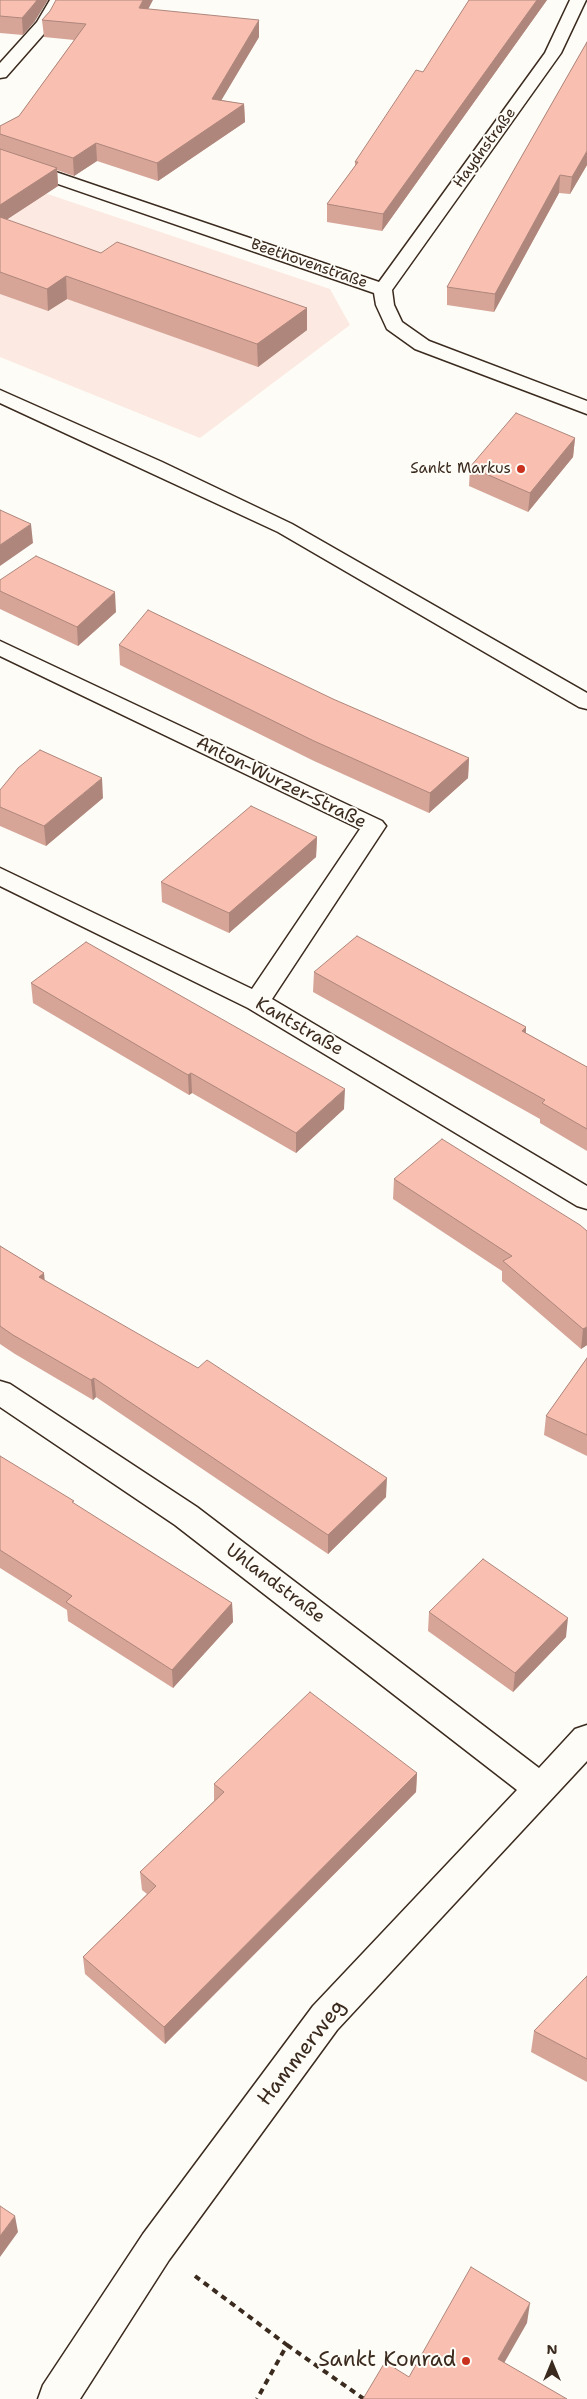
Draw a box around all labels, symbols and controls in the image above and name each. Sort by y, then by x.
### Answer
street label: Haydnstraße [450,105,520,191]
street label: Beethovenstraße [248,236,370,292]
place label: Sankt Markus [410,460,511,478]
marker: Sankt Markus [515,463,527,475]
street label: Anton-Wurzer-Straße [192,732,370,834]
street label: Kantstraße [251,993,347,1061]
street label: Uhlandstraße [221,1540,329,1628]
street label: Hammerweg [253,1995,351,2111]
north arrow [527,2339,577,2389]
text: N [546,2340,558,2358]
place label: Sankt Konrad [318,2348,456,2374]
marker: Sankt Konrad [460,2355,472,2367]

